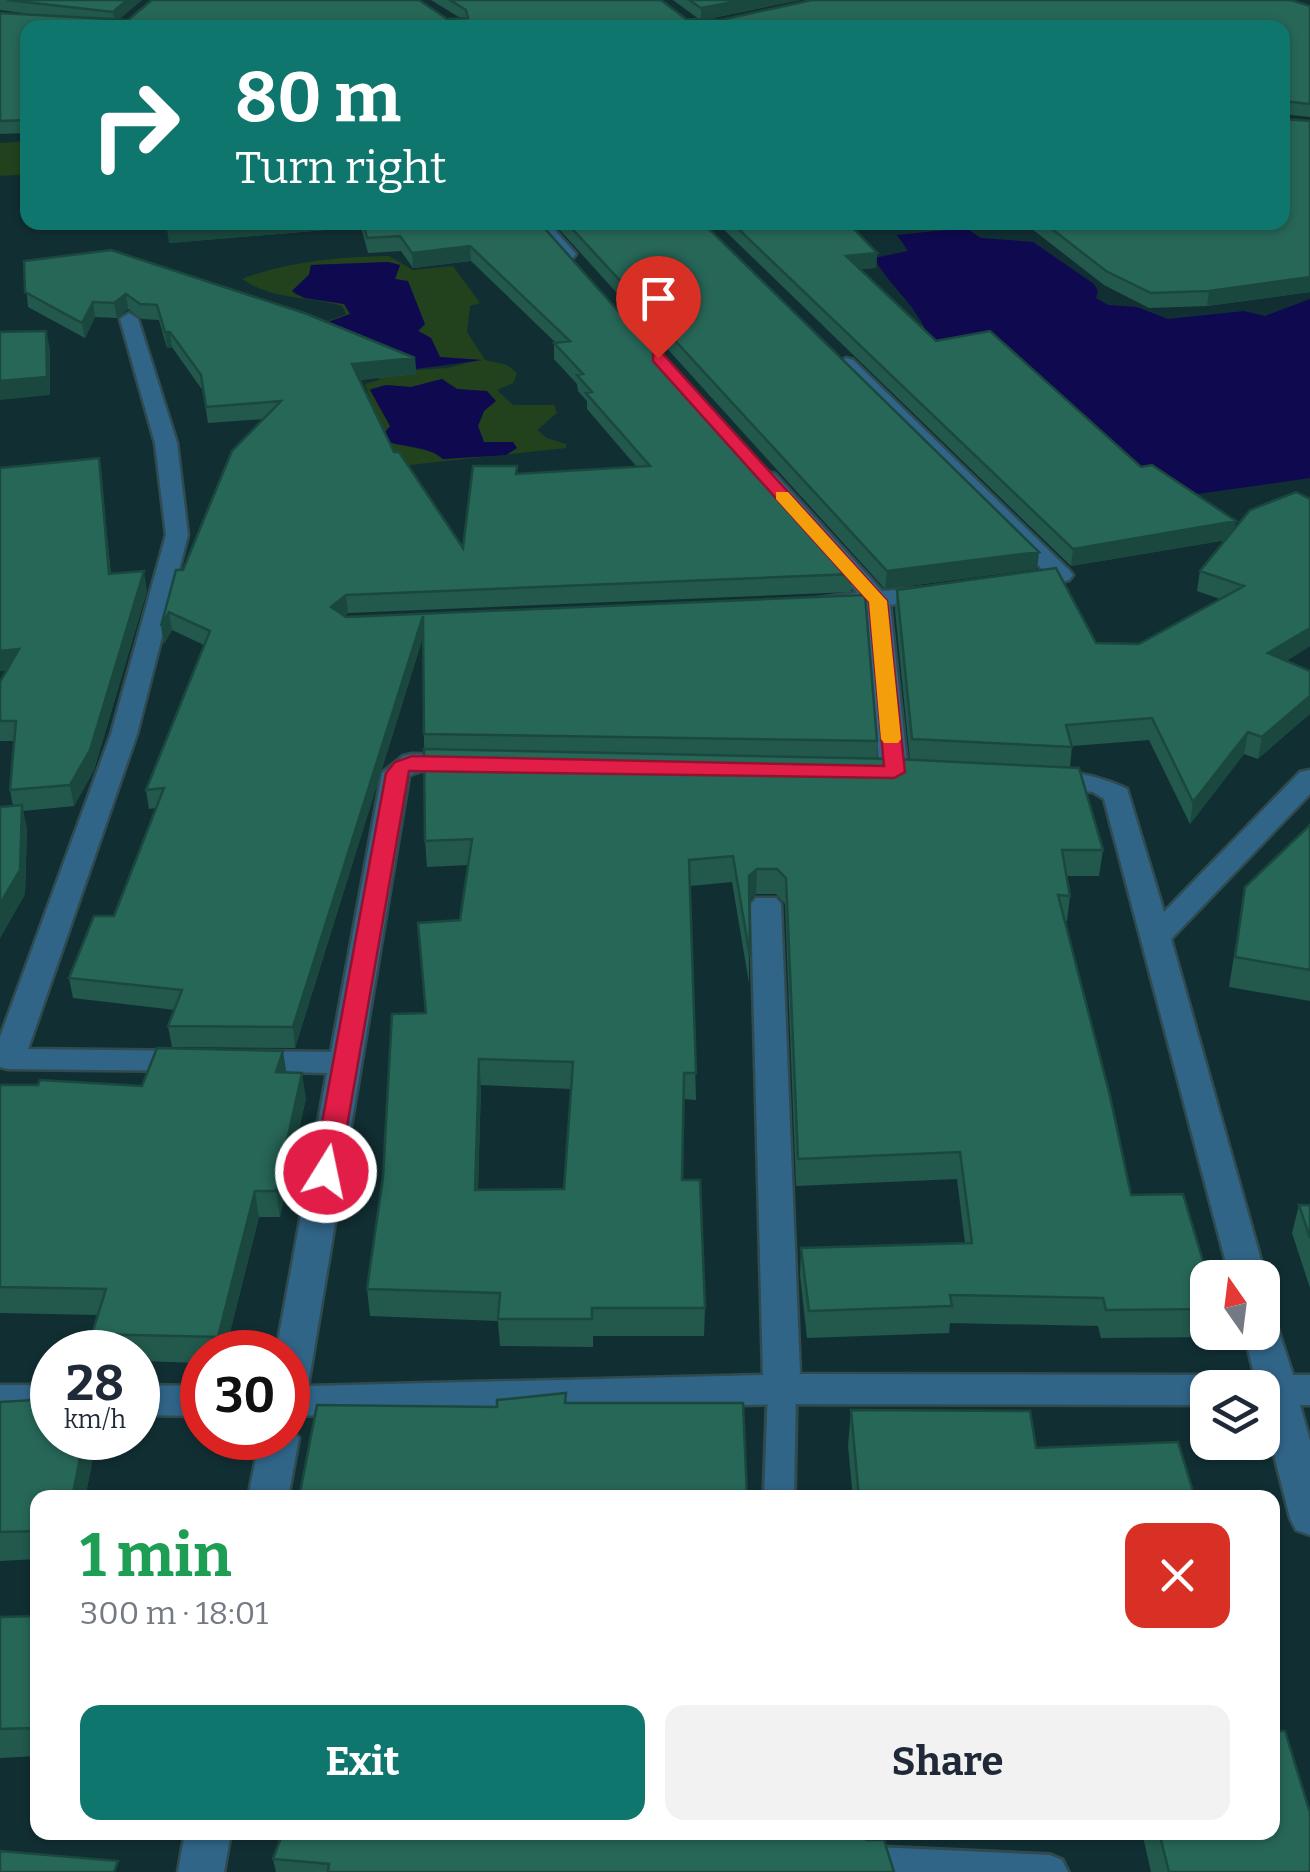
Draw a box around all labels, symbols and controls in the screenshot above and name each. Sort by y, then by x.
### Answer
text: 80 m [235,56,401,140]
icon: right [70,60,200,190]
text: Turn right [235,141,447,195]
pin [616,256,701,359]
icon: arrive [631,271,686,326]
position arrow [274,1120,378,1224]
north arrow [1190,1260,1280,1350]
map controls [1190,1260,1280,1460]
speed limit sign: 30 [180,1330,310,1460]
text: 28 [66,1353,124,1413]
button: layers [1190,1370,1280,1460]
text: km/h [64,1405,126,1435]
text: 1 min [80,1520,232,1592]
button: close [1125,1523,1230,1628]
text: 300 m · 18:01 [80,1594,268,1632]
button: Exit [80,1705,645,1820]
button: Share [665,1705,1230,1820]

